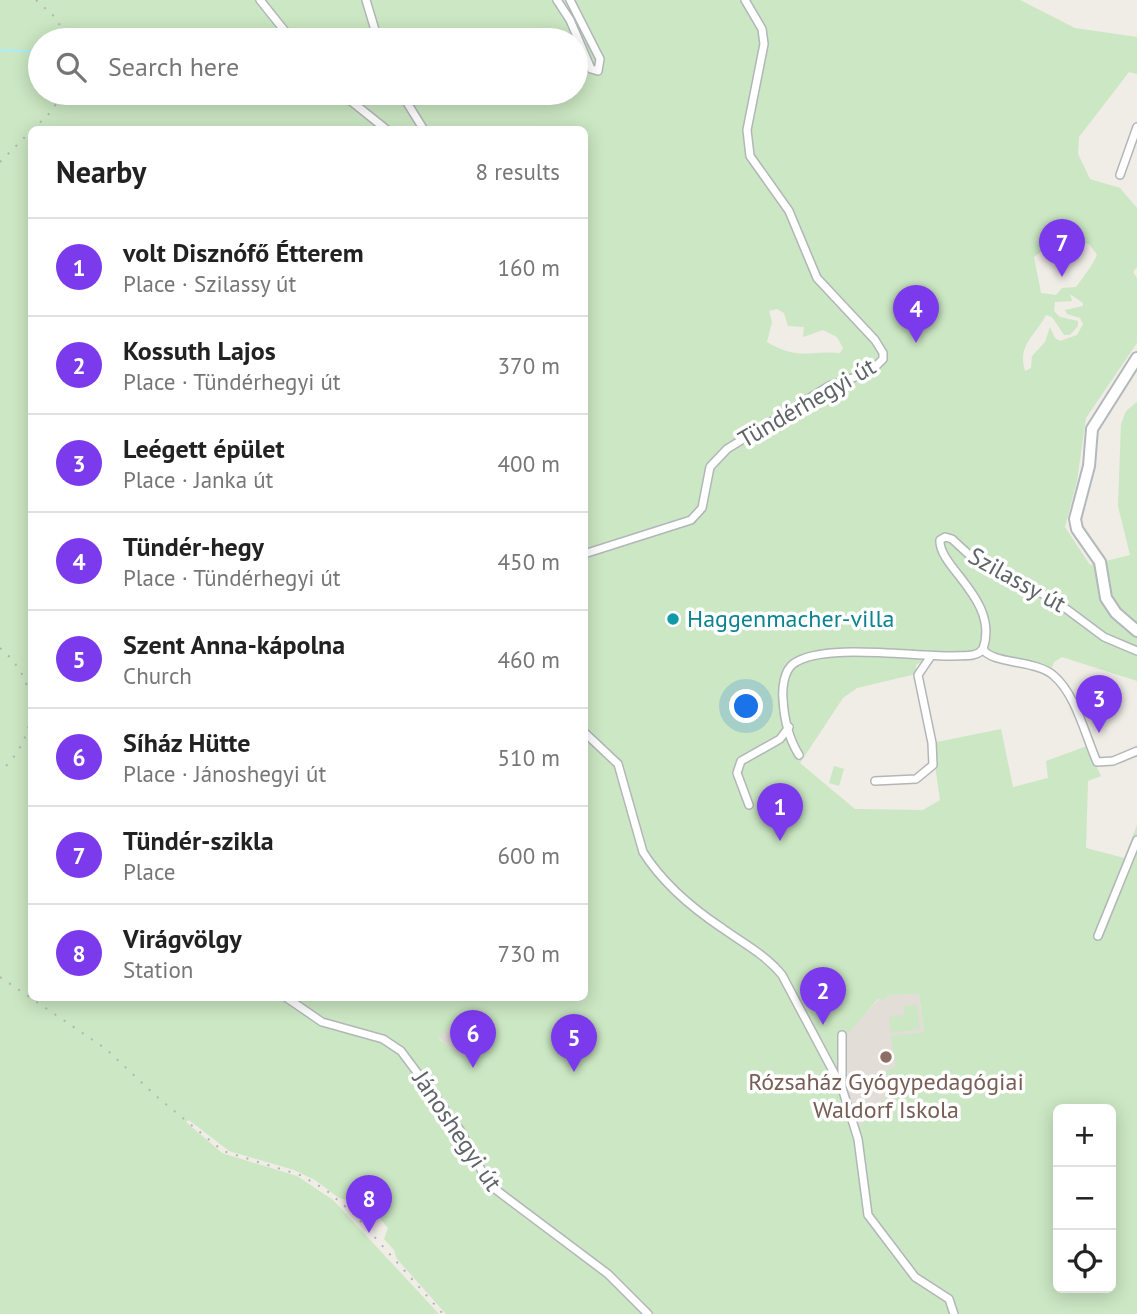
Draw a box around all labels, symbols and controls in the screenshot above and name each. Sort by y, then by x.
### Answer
search box [28,28,588,105]
icon: search [52,48,90,86]
text: Search here [108,50,239,83]
text: Nearby [56,152,146,191]
text: 8 results [476,157,560,186]
pin: 7 [1039,219,1085,277]
text: volt Disznófő Étterem [123,236,364,269]
text: 1 [72,253,86,282]
text: 160 m [498,253,560,282]
text: Place · Szilassy út [123,269,296,298]
pin: 4 [893,285,939,343]
text: Kossuth Lajos [123,334,276,367]
text: 2 [72,351,86,380]
text: 370 m [498,351,560,380]
street label: Tündérhegyi út [732,351,881,454]
text: Place · Tündérhegyi út [123,367,341,396]
text: Leégett épület [123,432,284,465]
text: 3 [72,449,86,478]
text: 400 m [498,449,560,478]
text: Place · Janka út [123,465,273,494]
text: Tündér-hegy [123,530,264,563]
street label: Szilassy út [963,540,1071,619]
text: 4 [72,547,86,576]
text: 450 m [498,547,560,576]
text: Place · Tündérhegyi út [123,563,341,592]
place label: Haggenmacher-villa [687,603,894,634]
marker: Haggenmacher-villa [665,611,681,627]
text: Szent Anna-kápolna [123,628,345,661]
text: 5 [72,645,86,674]
text: 460 m [498,645,560,674]
text: Church [123,661,192,690]
pin: 3 [1076,675,1122,733]
your location [729,689,763,723]
text: Síház Hütte [123,726,251,759]
text: 6 [72,743,86,772]
text: 510 m [498,743,560,772]
text: Place · Jánoshegyi út [123,759,326,788]
pin: 1 [757,783,803,841]
text: Tündér-szikla [123,824,274,857]
text: 7 [72,841,86,870]
text: 600 m [498,841,560,870]
text: Place [123,857,176,886]
text: Virágvölgy [123,922,242,955]
text: 8 [72,939,86,968]
text: 730 m [498,939,560,968]
text: Station [123,955,193,984]
pin: 2 [800,967,846,1025]
pin: 6 [450,1010,496,1068]
pin: 5 [551,1014,597,1072]
marker: Rózsaház Gyógypedagógiai Waldorf Iskola [878,1049,894,1065]
street label: Jánoshegyi út [405,1064,509,1197]
place label: Rózsaház Gyógypedagógiai Waldorf Iskola [748,1066,1024,1125]
map controls [1053,1104,1116,1293]
button: + [1053,1104,1116,1167]
button: − [1053,1167,1116,1230]
pin: 8 [346,1175,392,1233]
button: locate [1053,1230,1116,1293]

